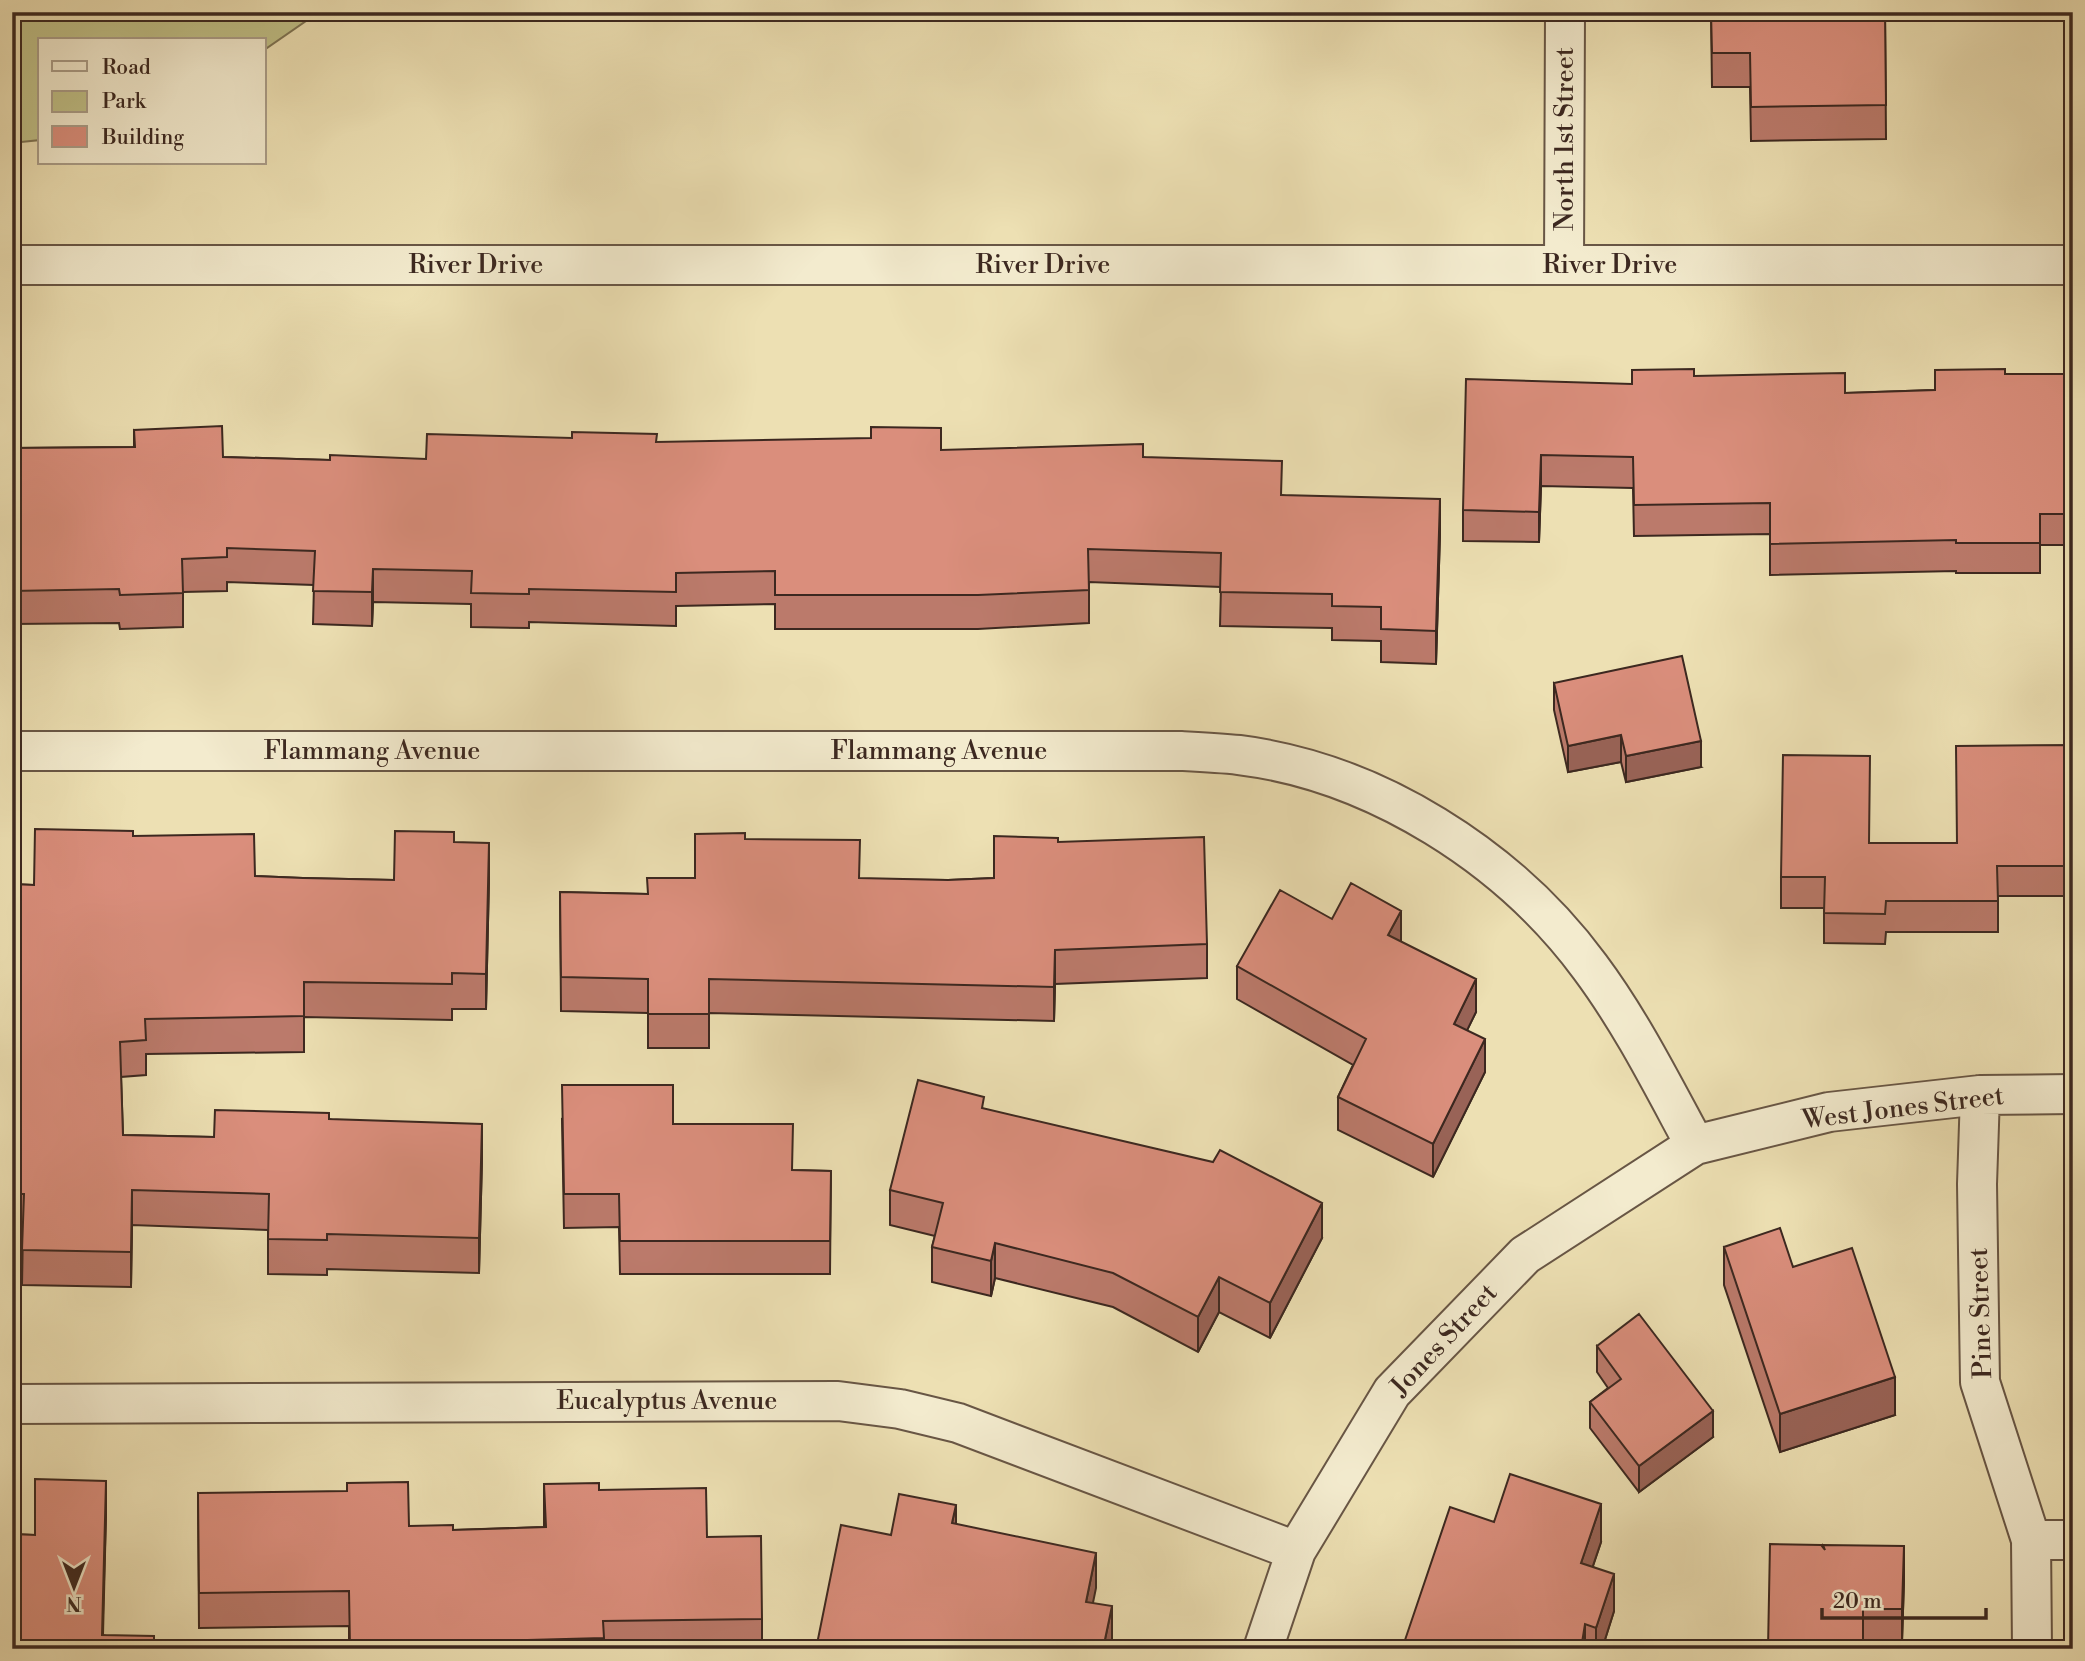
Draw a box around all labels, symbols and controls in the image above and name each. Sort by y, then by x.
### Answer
legend [38,38,266,164]
street label: North 1st Street [1549,47,1581,231]
text: Road [102,55,151,81]
text: Park [102,89,147,115]
text: Building [101,125,184,151]
street label: River Drive [409,249,544,281]
street label: River Drive [976,249,1111,281]
street label: River Drive [1543,249,1678,281]
street label: Flammang Avenue [264,735,480,767]
street label: Flammang Avenue [831,735,1047,767]
street label: West Jones Street [1799,1080,2006,1136]
street label: Pine Street [1963,1247,1999,1379]
street label: Jones Street [1383,1277,1504,1403]
street label: Eucalyptus Avenue [556,1385,778,1417]
north arrow [38,1552,108,1622]
scale bar [1822,1577,1987,1621]
text: 20 m [1833,1589,1882,1615]
text: N [66,1591,82,1615]

